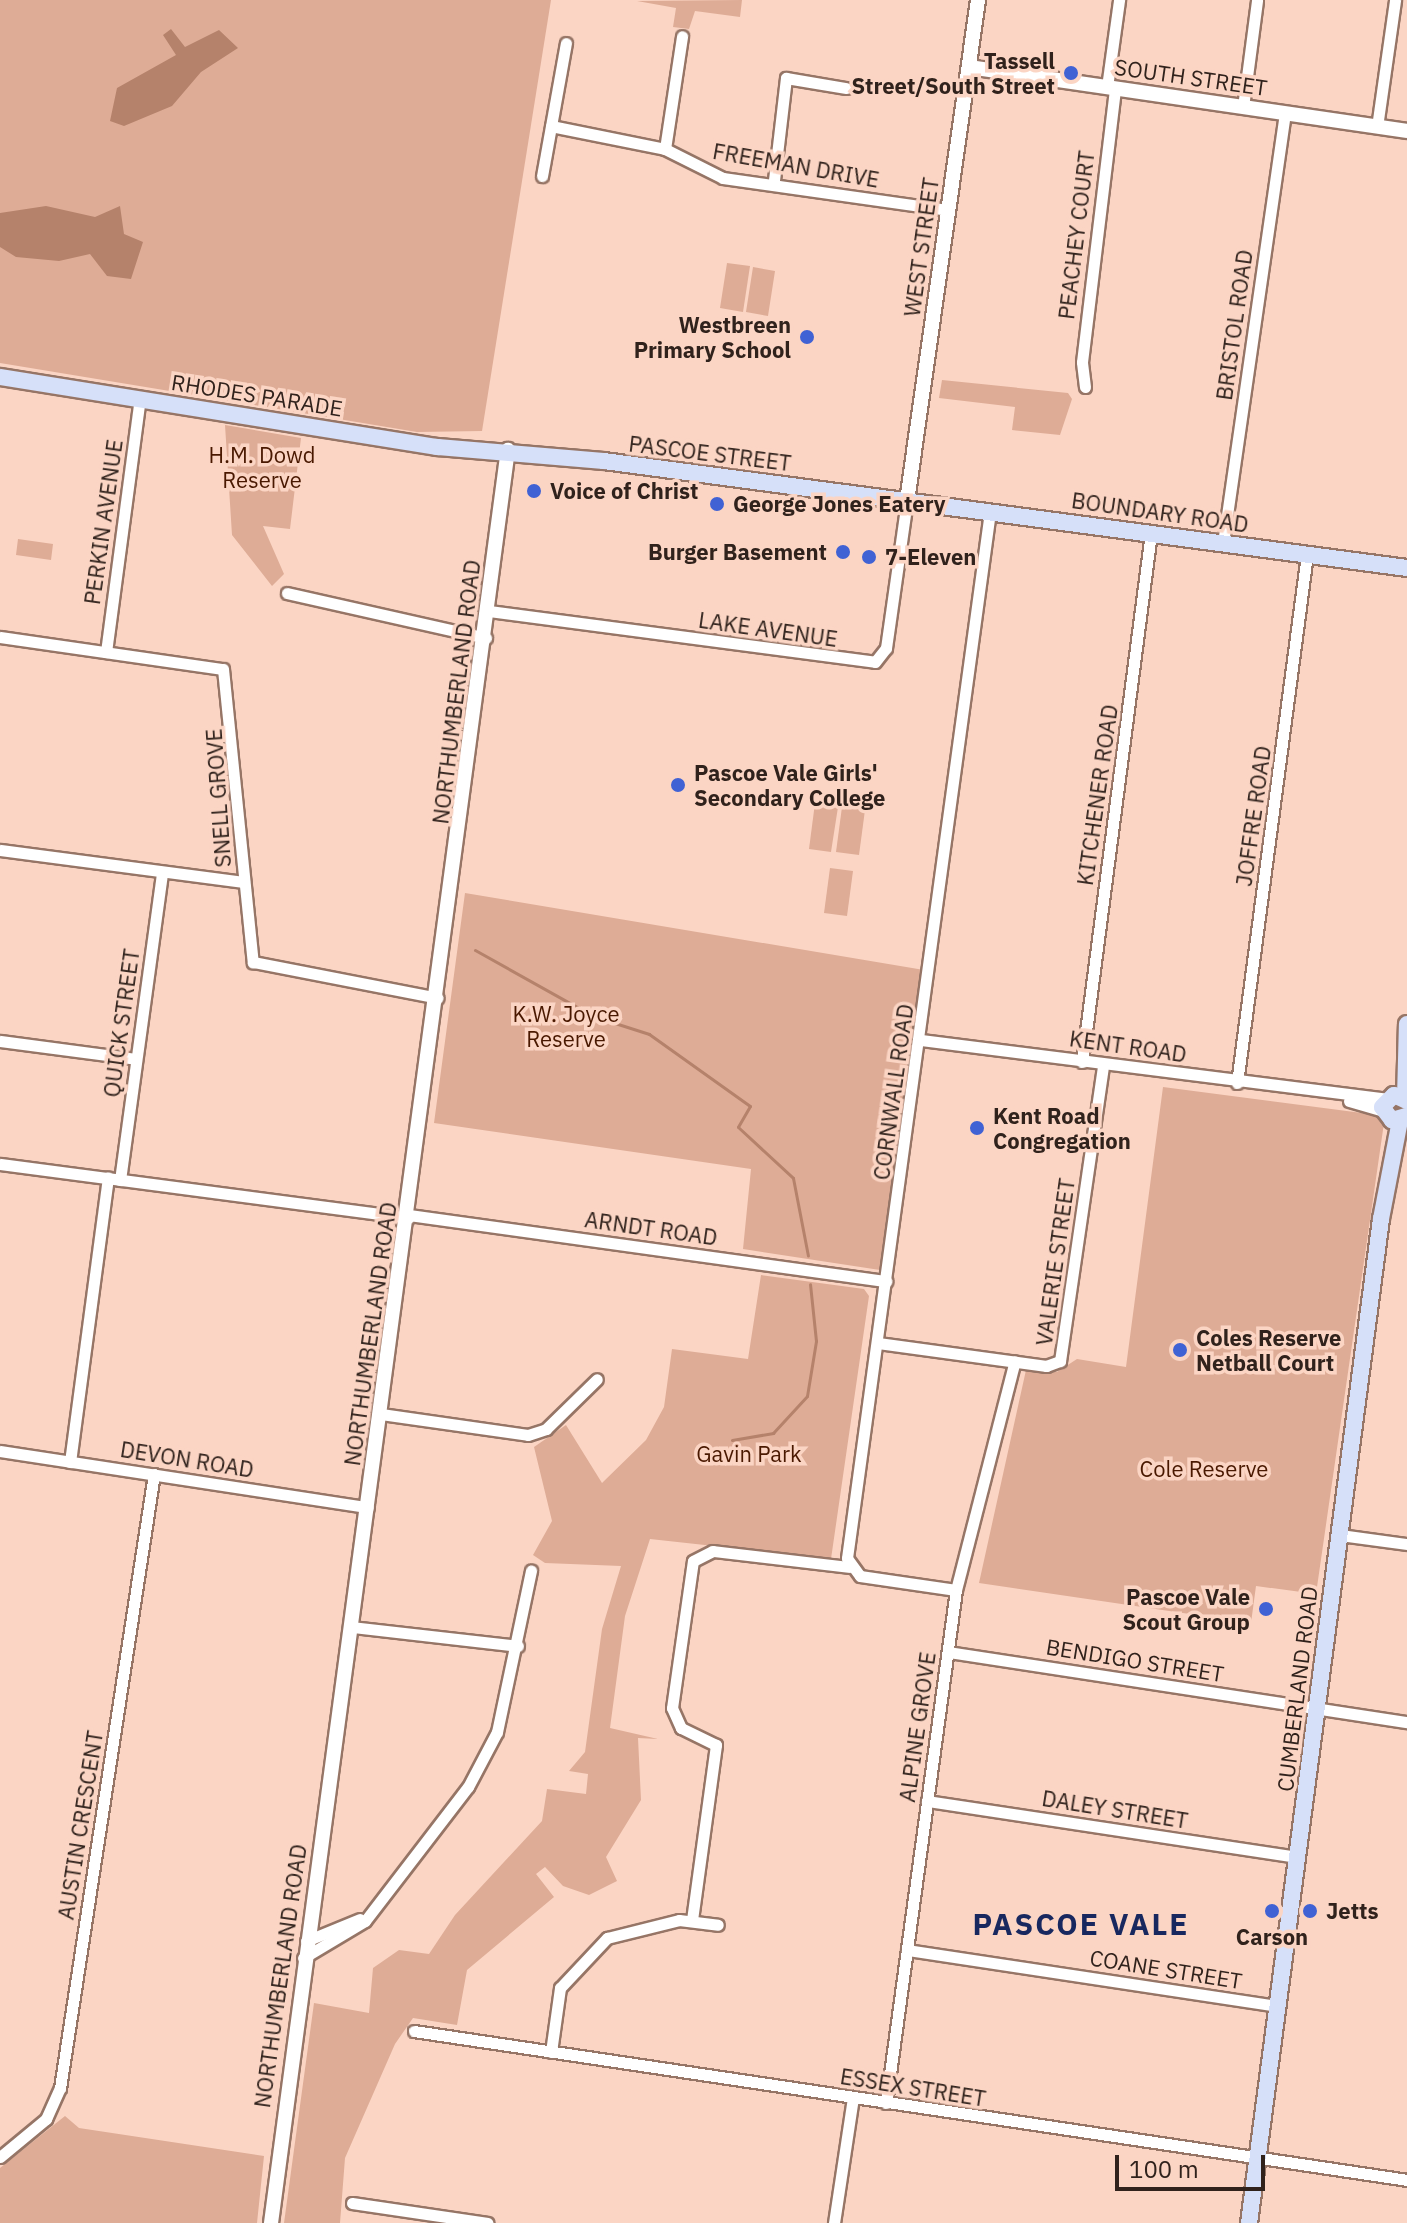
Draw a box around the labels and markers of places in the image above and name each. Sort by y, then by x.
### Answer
place label: Tassell Street/South Street [851,47,1055,98]
marker: Tassell Street/South Street [1062,64,1080,82]
place label: Westbreen Primary School [634,311,791,362]
marker: Westbreen Primary School [798,328,816,346]
place label: Voice of Christ [550,478,698,504]
marker: Voice of Christ [525,482,543,500]
place label: George Jones Eatery [733,491,945,517]
marker: George Jones Eatery [708,495,726,513]
place label: Burger Basement [648,539,827,565]
marker: Burger Basement [834,543,852,561]
place label: 7-Eleven [885,544,976,570]
marker: 7-Eleven [860,548,878,566]
place label: Pascoe Vale Girls' Secondary College [694,759,885,810]
marker: Pascoe Vale Girls' Secondary College [669,776,687,794]
place label: Kent Road Congregation [993,1102,1131,1154]
marker: Kent Road Congregation [968,1119,986,1137]
place label: Coles Reserve Netball Court [1196,1324,1341,1376]
marker: Coles Reserve Netball Court [1171,1341,1189,1359]
place label: Pascoe Vale Scout Group [1122,1583,1250,1634]
marker: Pascoe Vale Scout Group [1257,1600,1275,1618]
place label: Jetts [1326,1898,1378,1924]
marker: Carson [1263,1902,1281,1920]
marker: Jetts [1301,1902,1319,1920]
place label: Carson [1236,1924,1308,1950]

